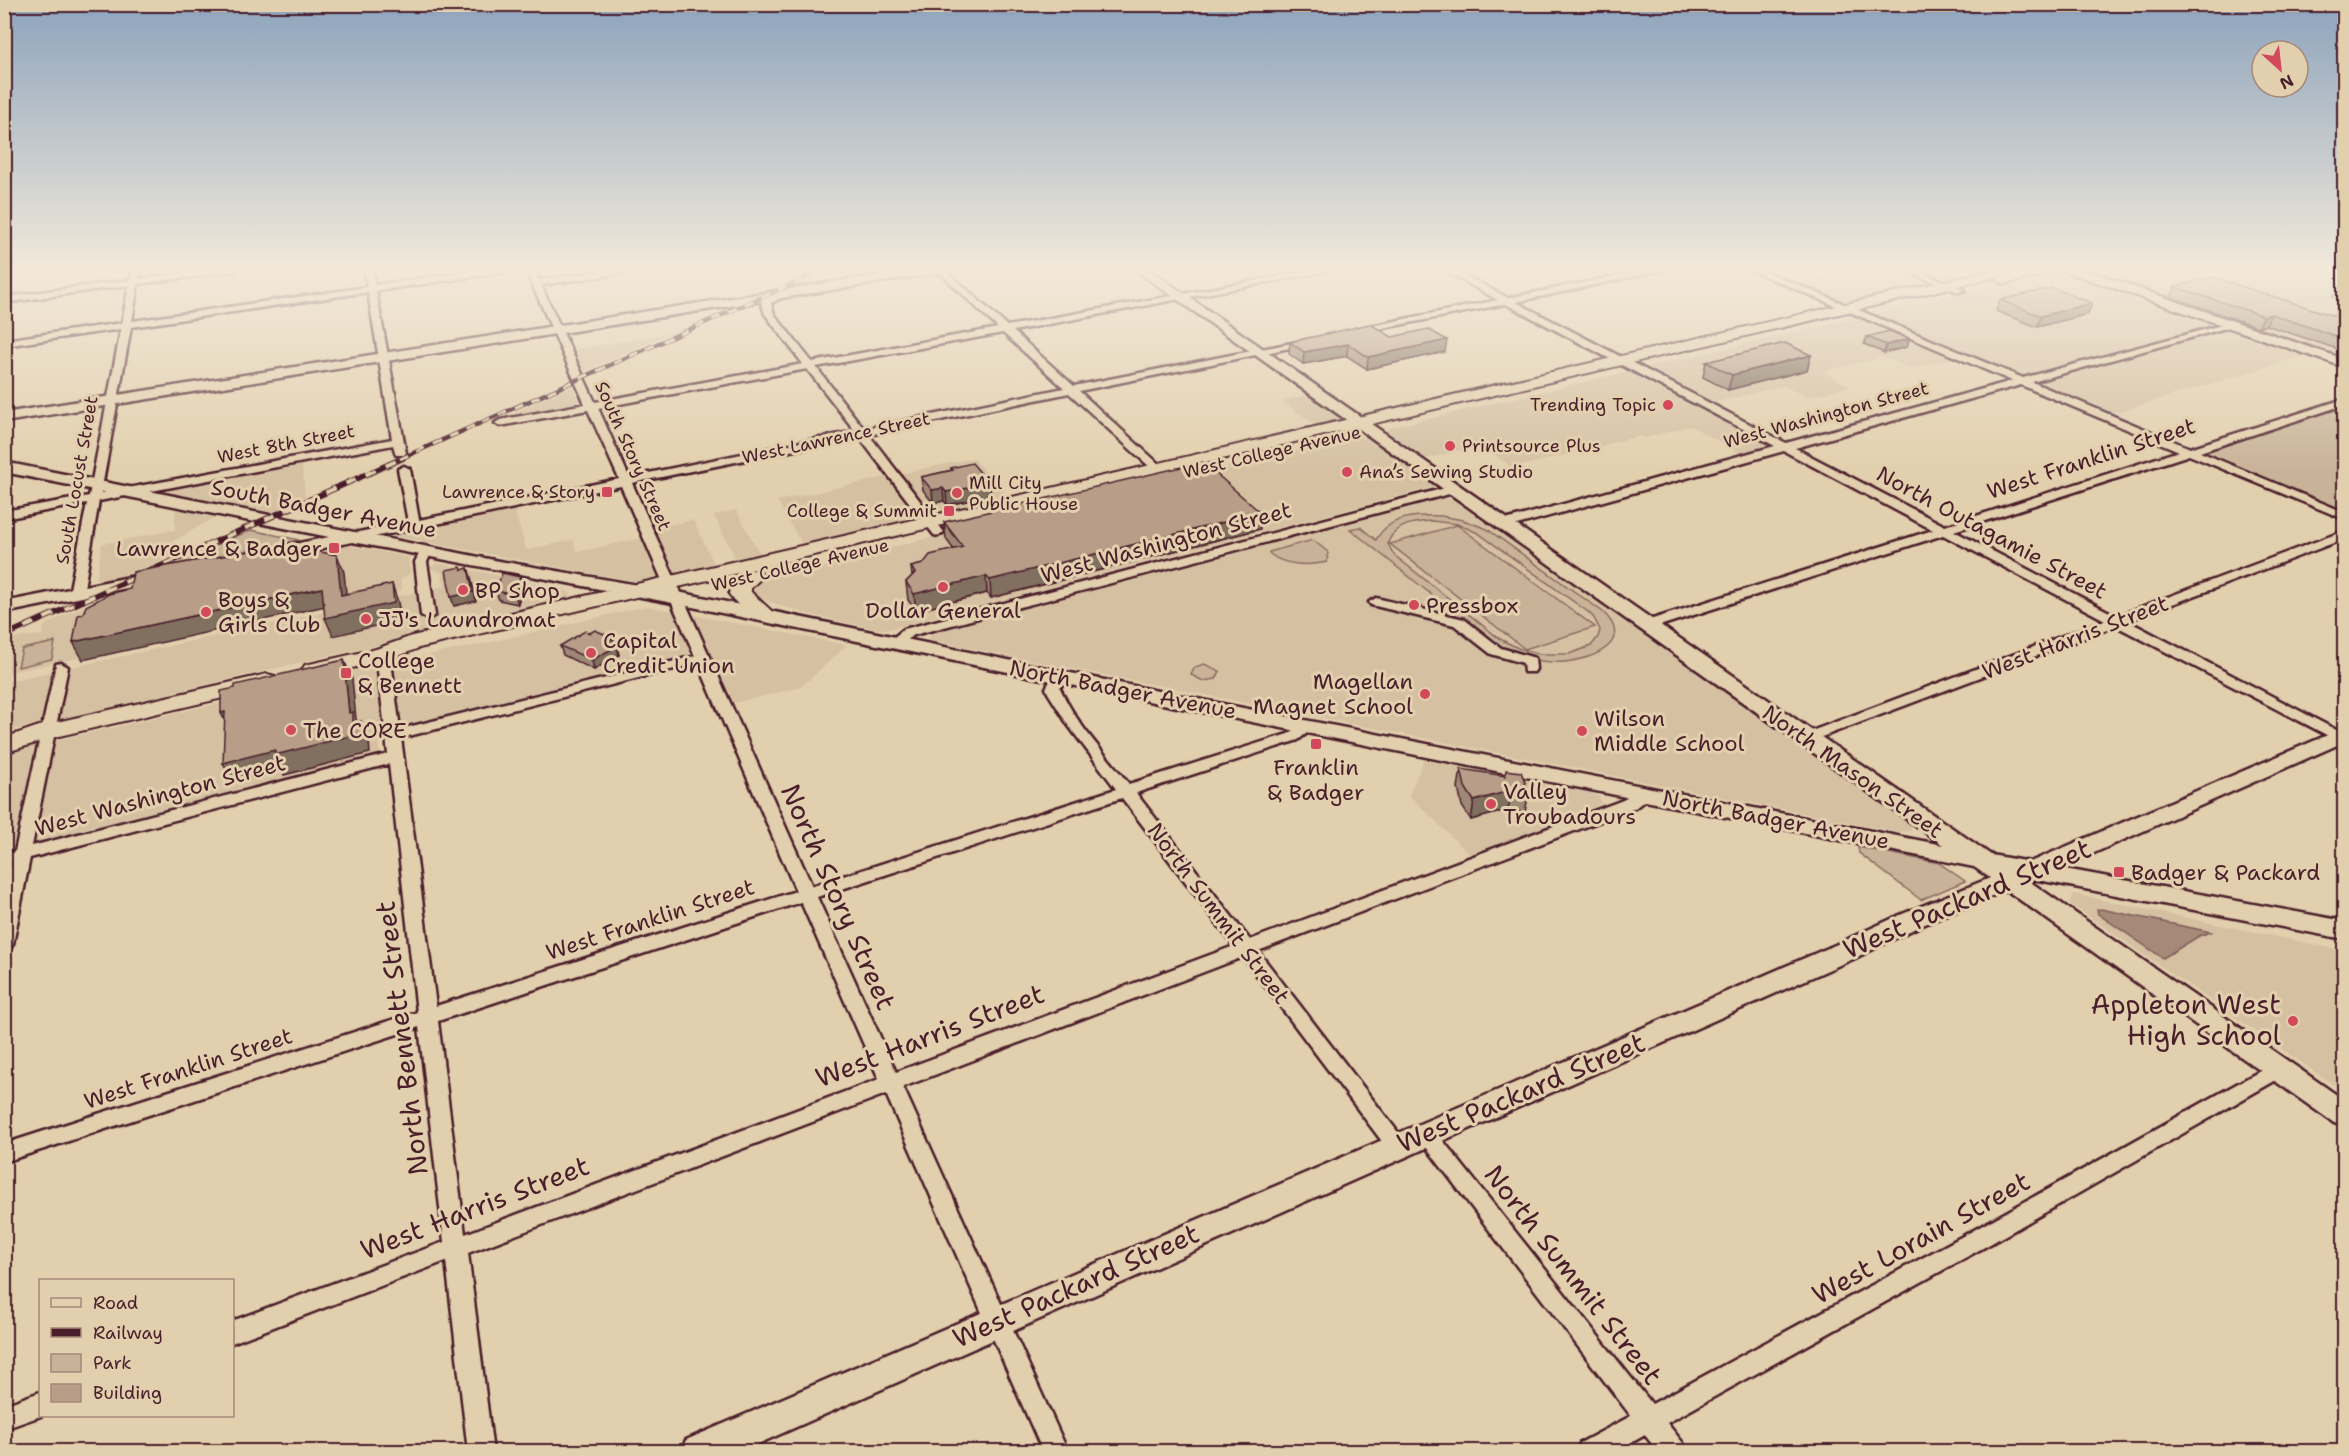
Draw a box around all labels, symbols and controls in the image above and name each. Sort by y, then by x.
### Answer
north arrow [2250,39,2310,99]
text: N [2276,70,2297,94]
street label: West Washington Street [1721,376,1931,454]
street label: South Story Street [589,377,677,535]
place label: Trending Topic [1530,393,1656,417]
street label: South Locust Street [50,394,104,566]
marker: Trending Topic [1661,398,1675,412]
street label: West Lawrence Street [740,406,932,470]
street label: West Franklin Street [1983,411,2199,506]
street label: West 8th Street [215,419,357,469]
street label: West College Avenue [1181,420,1363,484]
place label: Printsource Plus [1462,434,1601,458]
marker: Printsource Plus [1443,439,1457,453]
street label: North Outagamie Street [1871,459,2112,606]
place label: Ana’s Sewing Studio [1359,460,1533,484]
marker: Ana’s Sewing Studio [1340,465,1354,479]
place label: Mill City Public House [969,471,1078,516]
street label: South Badger Avenue [209,472,439,545]
place label: Lawrence & Story [442,480,595,504]
marker: Lawrence & Story [600,485,614,499]
marker: Mill City Public House [950,486,964,500]
street label: West Washington Street [1038,495,1295,590]
place label: College & Summit [787,499,937,523]
marker: College & Summit [942,504,956,518]
street label: West College Avenue [709,533,891,597]
place label: Lawrence & Badger [116,534,322,563]
marker: Lawrence & Badger [327,541,341,555]
place label: BP Shop [475,576,560,605]
marker: Dollar General [936,580,950,594]
marker: BP Shop [456,583,470,597]
place label: Boys & Girls Club [218,585,321,639]
street label: West Harris Street [1978,589,2173,686]
place label: Pressbox [1426,591,1518,620]
place label: Dollar General [865,596,1021,625]
marker: Pressbox [1407,598,1421,612]
marker: Boys & Girls Club [199,605,213,619]
place label: JJ's Laundromat [378,605,556,634]
marker: JJ's Laundromat [359,612,373,626]
place label: Capital Credit Union [603,626,735,680]
place label: College & Bennett [358,646,462,700]
marker: Capital Credit Union [584,646,598,660]
street label: North Badger Avenue [1007,653,1239,726]
marker: College & Bennett [339,666,353,680]
place label: Magellan Magnet School [1253,667,1413,721]
marker: Magellan Magnet School [1418,687,1432,701]
street label: North Mason Street [1757,698,1949,845]
place label: Wilson Middle School [1594,704,1745,758]
place label: The CORE [303,716,407,745]
marker: The CORE [284,723,298,737]
marker: Wilson Middle School [1575,724,1589,738]
marker: Franklin & Badger [1309,737,1323,751]
street label: West Washington Street [32,748,289,843]
place label: Franklin & Badger [1268,753,1364,807]
place label: Valley Troubadours [1503,777,1636,831]
street label: North Story Street [772,778,905,1016]
street label: North Badger Avenue [1660,783,1892,856]
marker: Valley Troubadours [1484,797,1498,811]
street label: North Summit Street [1141,817,1296,1010]
street label: West Packard Street [1837,830,2097,968]
place label: Badger & Packard [2131,858,2320,887]
marker: Badger & Packard [2112,865,2126,879]
street label: West Franklin Street [542,872,758,967]
street label: North Bennett Street [366,899,437,1177]
street label: West Harris Street [810,975,1050,1096]
place label: Appleton West High School [2091,986,2281,1054]
marker: Appleton West High School [2286,1014,2300,1028]
street label: West Franklin Street [80,1021,296,1116]
street label: West Packard Street [1391,1024,1651,1162]
street label: West Harris Street [355,1147,595,1268]
street label: North Summit Street [1476,1157,1671,1392]
street label: West Lorain Street [1805,1162,2036,1313]
street label: West Packard Street [947,1215,1205,1357]
legend [39,1279,234,1417]
text: Road [93,1291,138,1315]
text: Railway [93,1321,163,1345]
text: Park [93,1351,132,1375]
text: Building [93,1381,162,1405]

